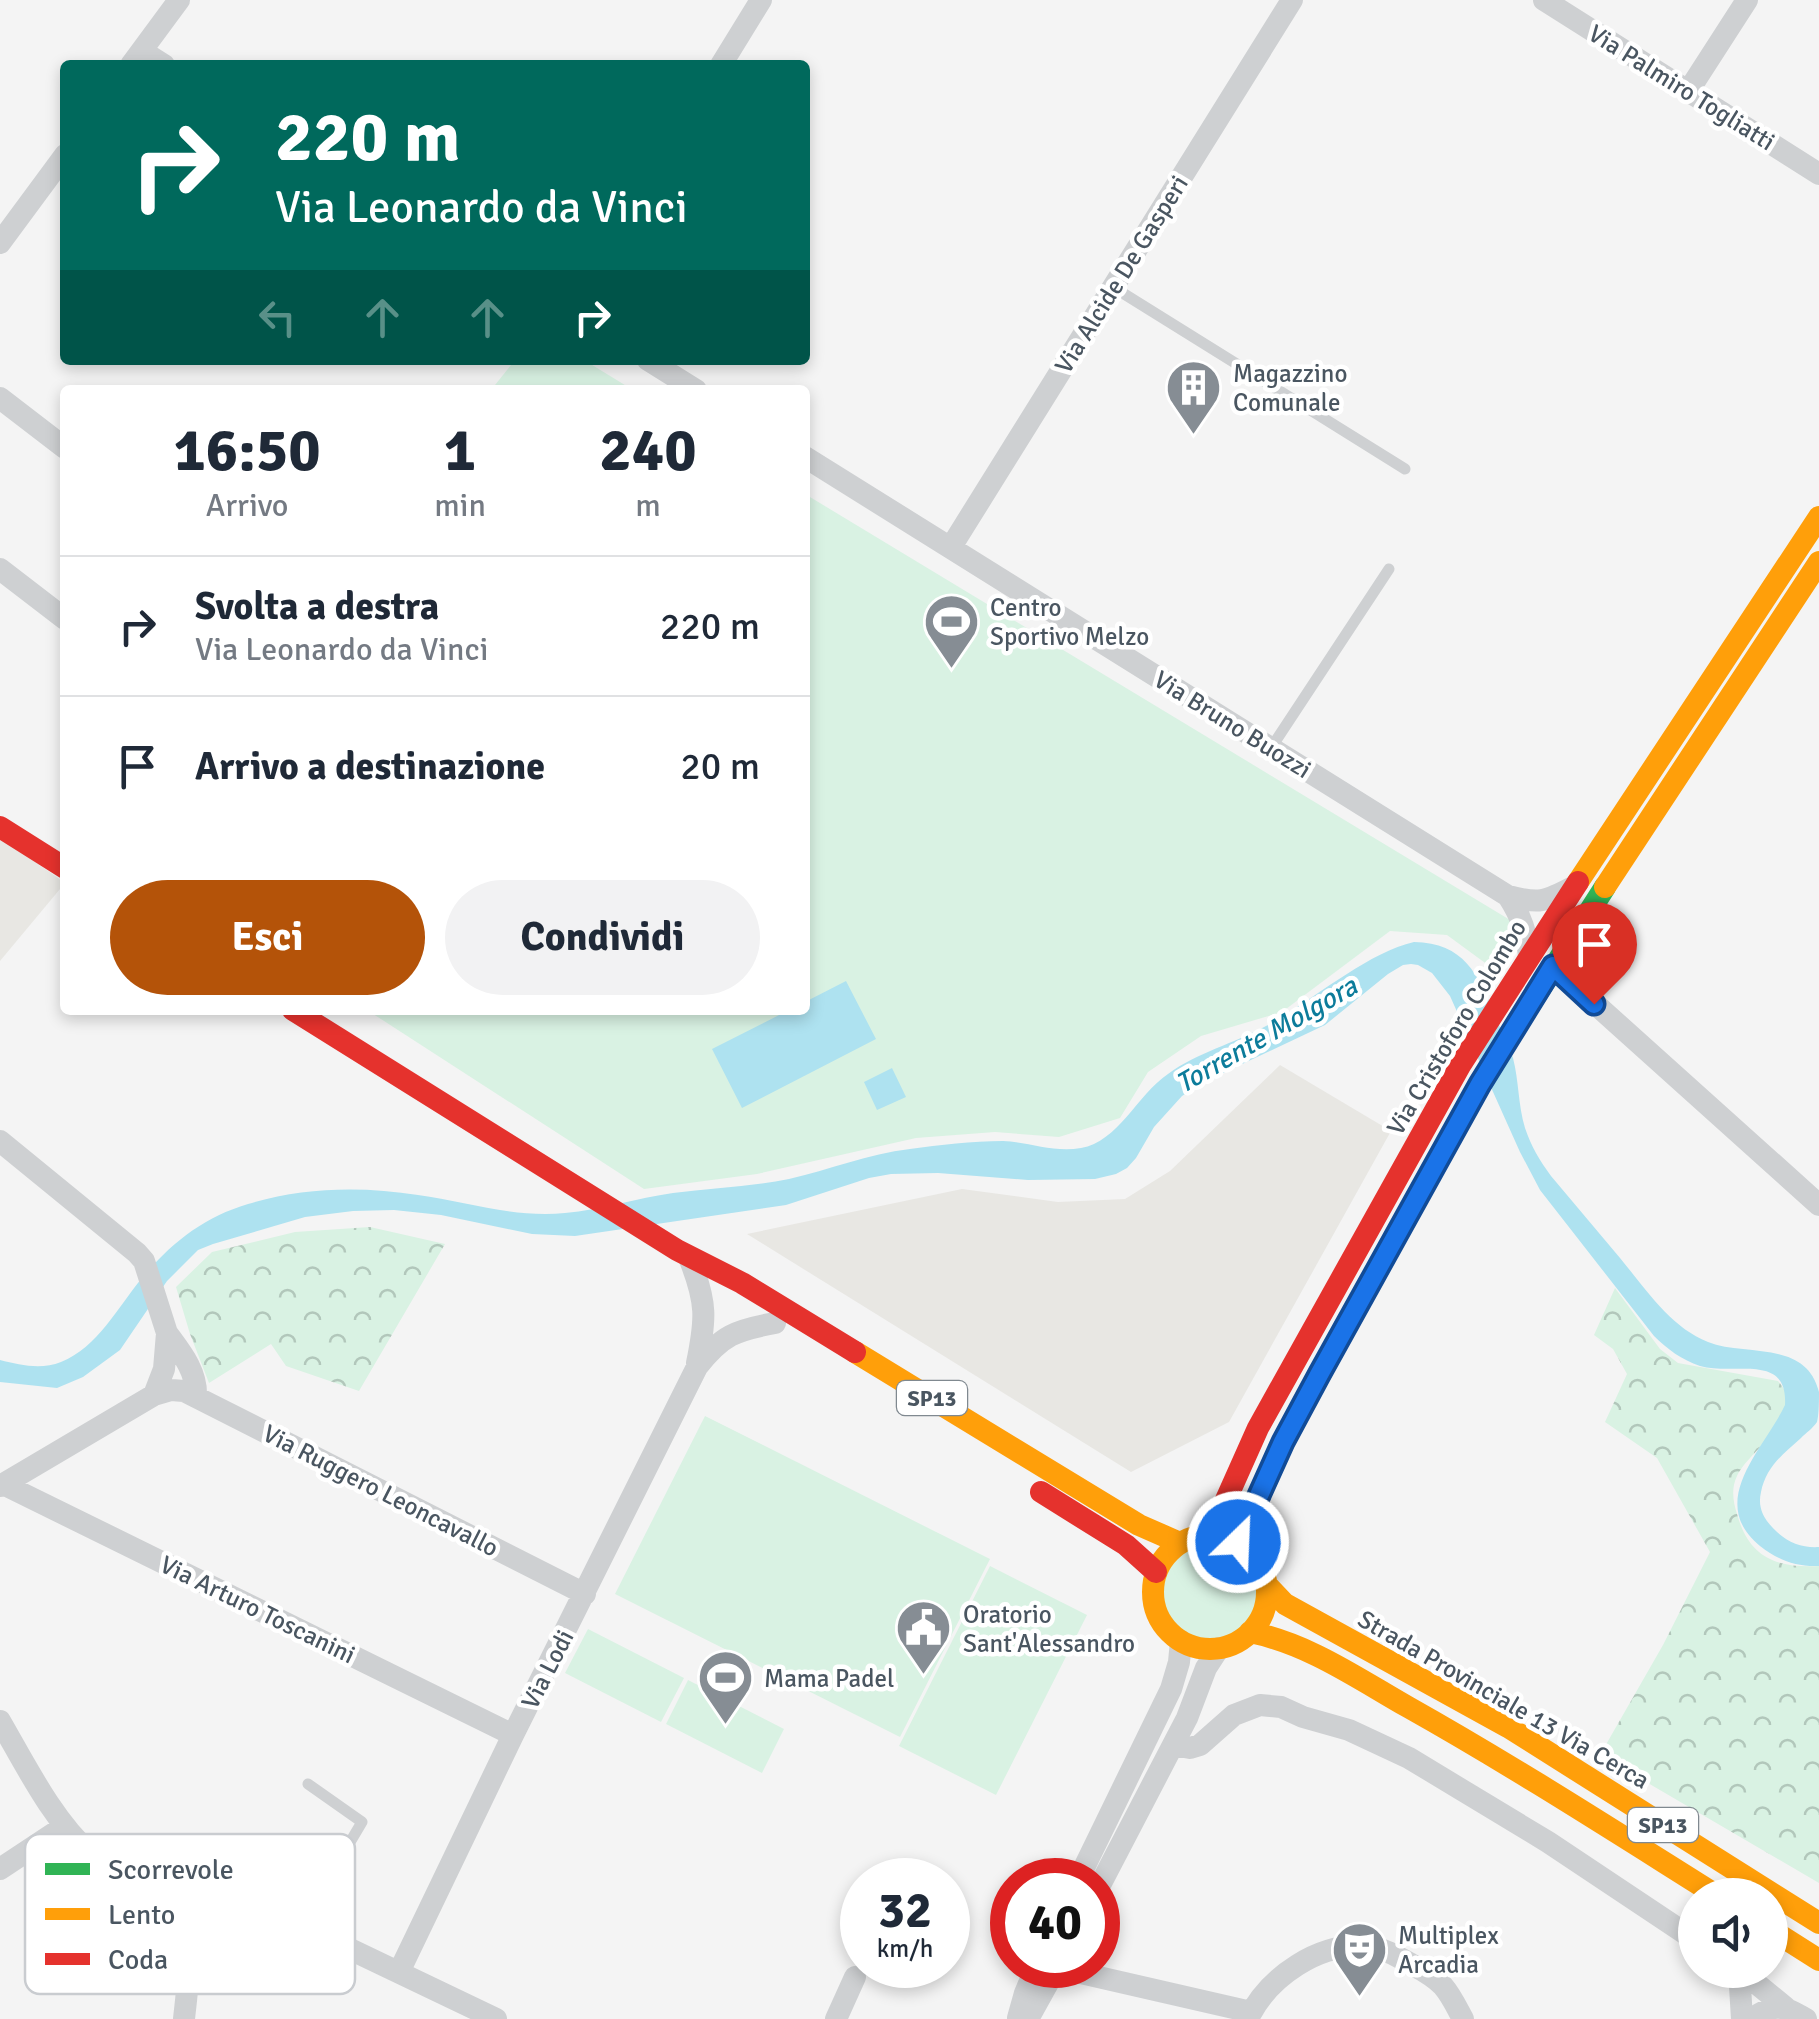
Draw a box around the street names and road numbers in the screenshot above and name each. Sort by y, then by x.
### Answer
street label: Via Palmiro Togliatti [1583,18,1781,157]
street label: Via Alcide De Gasperi [1048,170,1195,379]
street label: Via Bruno Buozzi [1148,664,1317,785]
street label: Via Cristoforo Colombo [1380,914,1533,1141]
road number: SP13 [897,1381,967,1415]
street label: Via Ruggero Leoncavallo [258,1418,504,1563]
street label: Via Arturo Toscanini [155,1549,360,1670]
street label: Strada Provinciale 13 Via Cerca [1352,1603,1655,1796]
street label: Via Lodi [514,1624,580,1714]
road number: SP13 [1628,1808,1698,1842]

